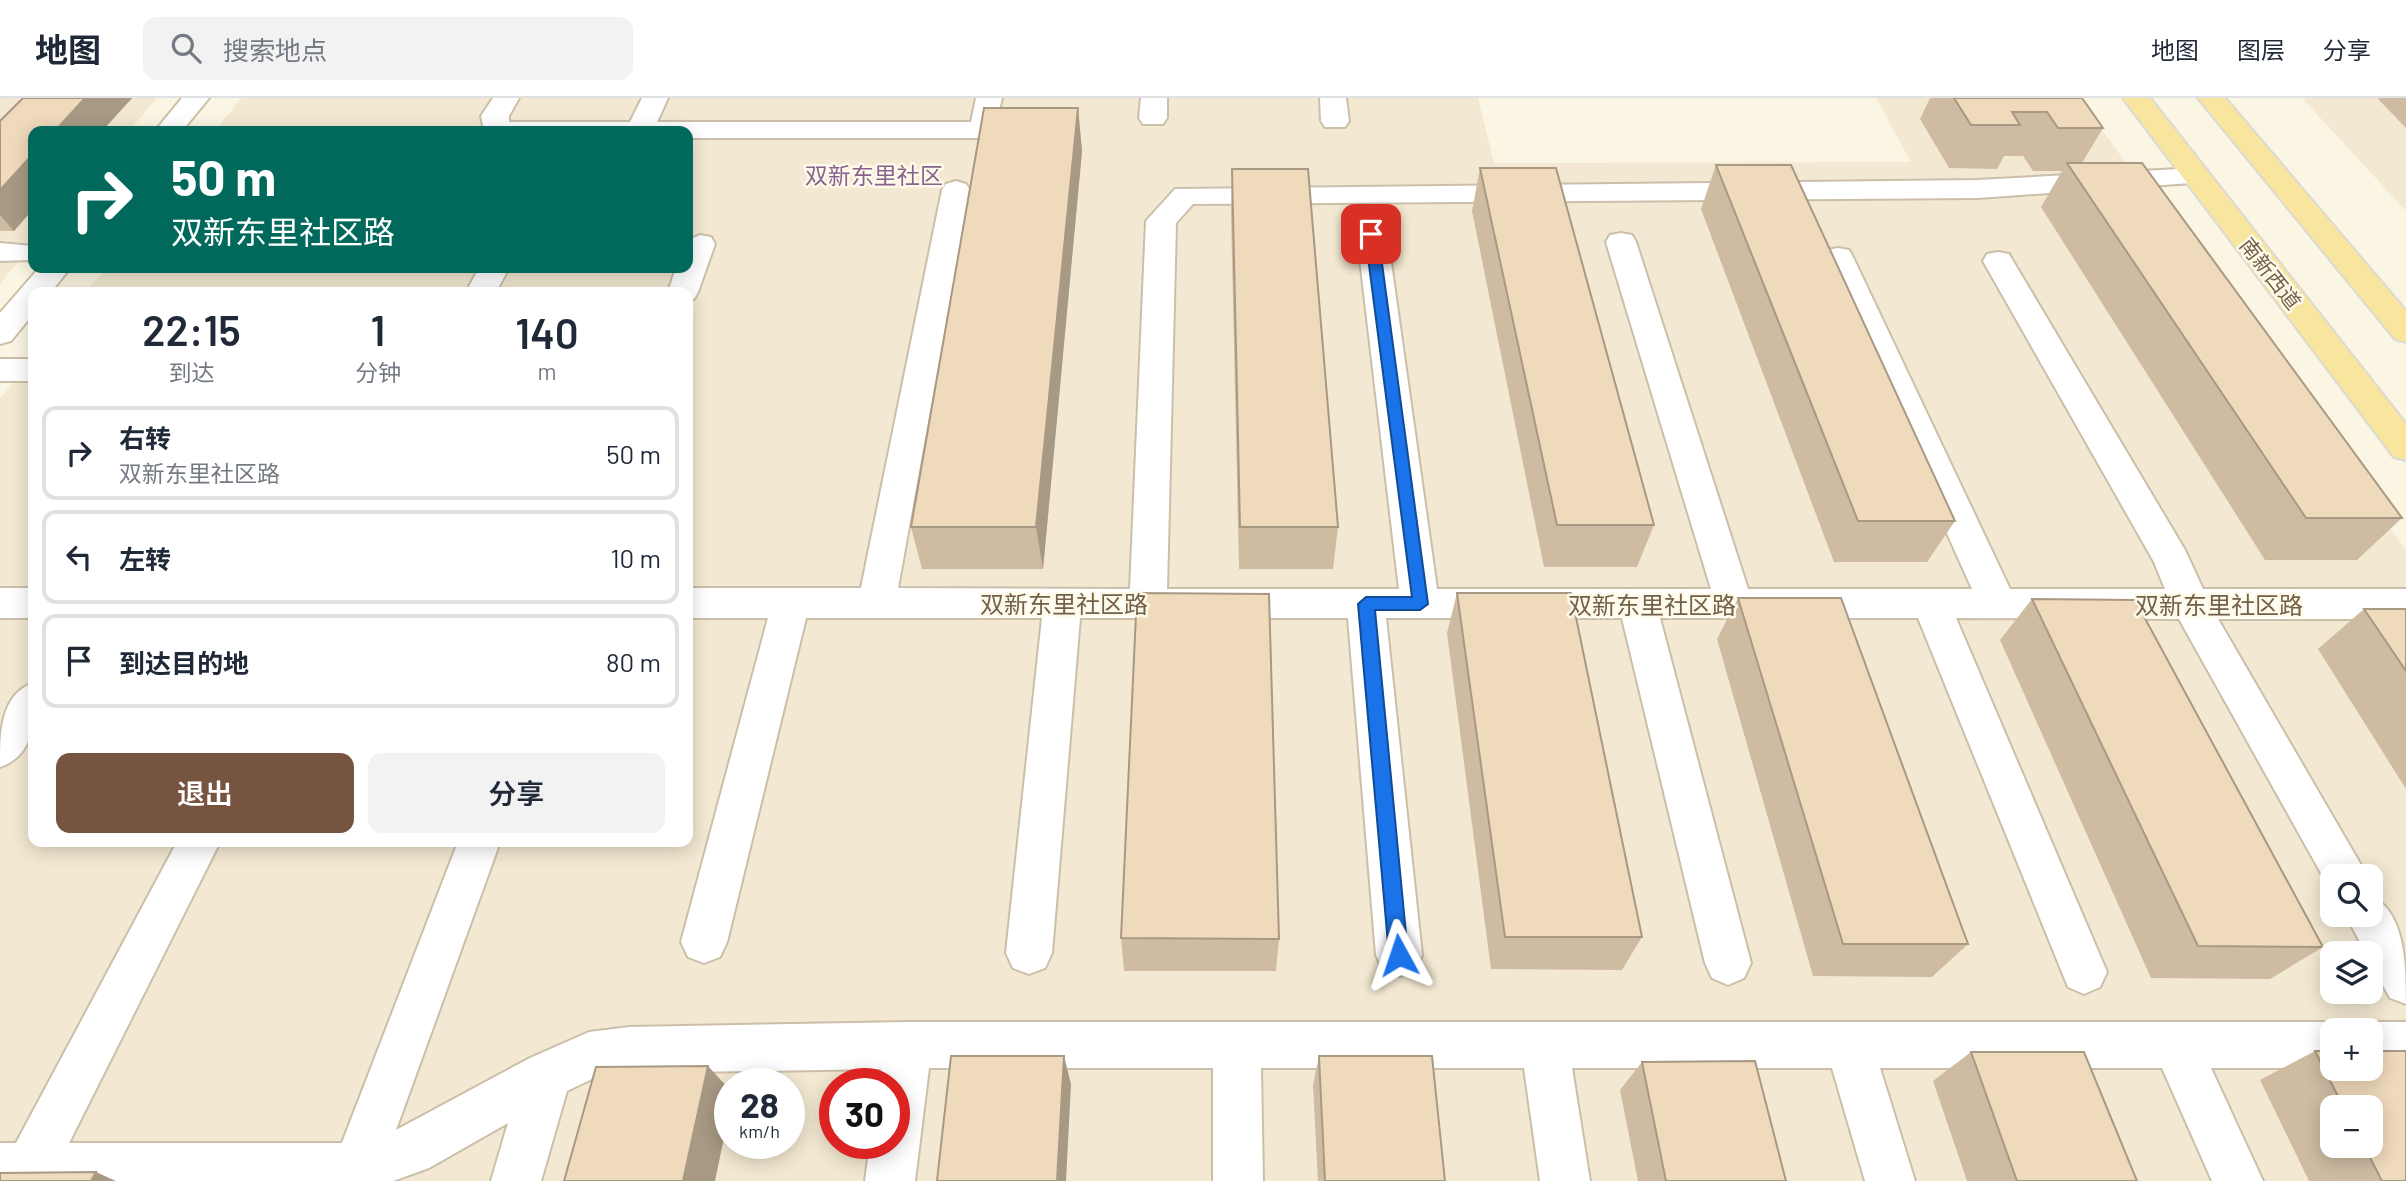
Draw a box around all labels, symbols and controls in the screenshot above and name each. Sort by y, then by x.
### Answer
search box [143,17,633,80]
text: 地图 [35,29,101,69]
icon: search [167,29,205,67]
text: 搜索地点 [223,34,327,65]
text: 地图 [2151,35,2199,64]
text: 图层 [2237,35,2285,64]
text: 分享 [2323,35,2371,64]
text: 50 m [171,147,276,206]
icon: right [56,154,147,245]
district label: 双新东里社区 [805,161,943,189]
pin [1341,204,1401,264]
text: 双新东里社区路 [171,212,395,250]
icon: arrive [1352,215,1390,253]
street label: 南新西道 [2235,232,2307,314]
text: 22:15 [142,304,241,354]
text: 1 [371,304,385,354]
text: 140 [515,307,579,357]
text: m [537,357,557,385]
text: 到达 [169,358,215,386]
text: 分钟 [355,358,401,386]
text: 右转 [119,422,171,453]
icon: right [60,434,98,472]
text: 50 m [606,438,661,469]
text: 双新东里社区路 [119,459,280,487]
icon: left [60,538,98,576]
text: 10 m [611,542,661,573]
text: 左转 [119,543,171,574]
street label: 双新东里社区路 [980,589,1148,618]
street label: 双新东里社区路 [1568,590,1736,619]
street label: 双新东里社区路 [2135,590,2303,619]
icon: arrive [60,642,98,680]
text: 80 m [606,646,661,677]
text: 到达目的地 [119,647,249,678]
button: 退出 [56,753,354,833]
button: 分享 [368,753,665,833]
map controls [2320,864,2383,1158]
button: search [2320,864,2383,927]
position arrow [1362,918,1436,992]
button: layers [2320,941,2383,1004]
button: + [2320,1018,2383,1081]
speed limit sign: 30 [819,1068,910,1159]
text: 28 [740,1083,779,1125]
button: − [2320,1095,2383,1158]
text: km/h [739,1120,780,1142]

